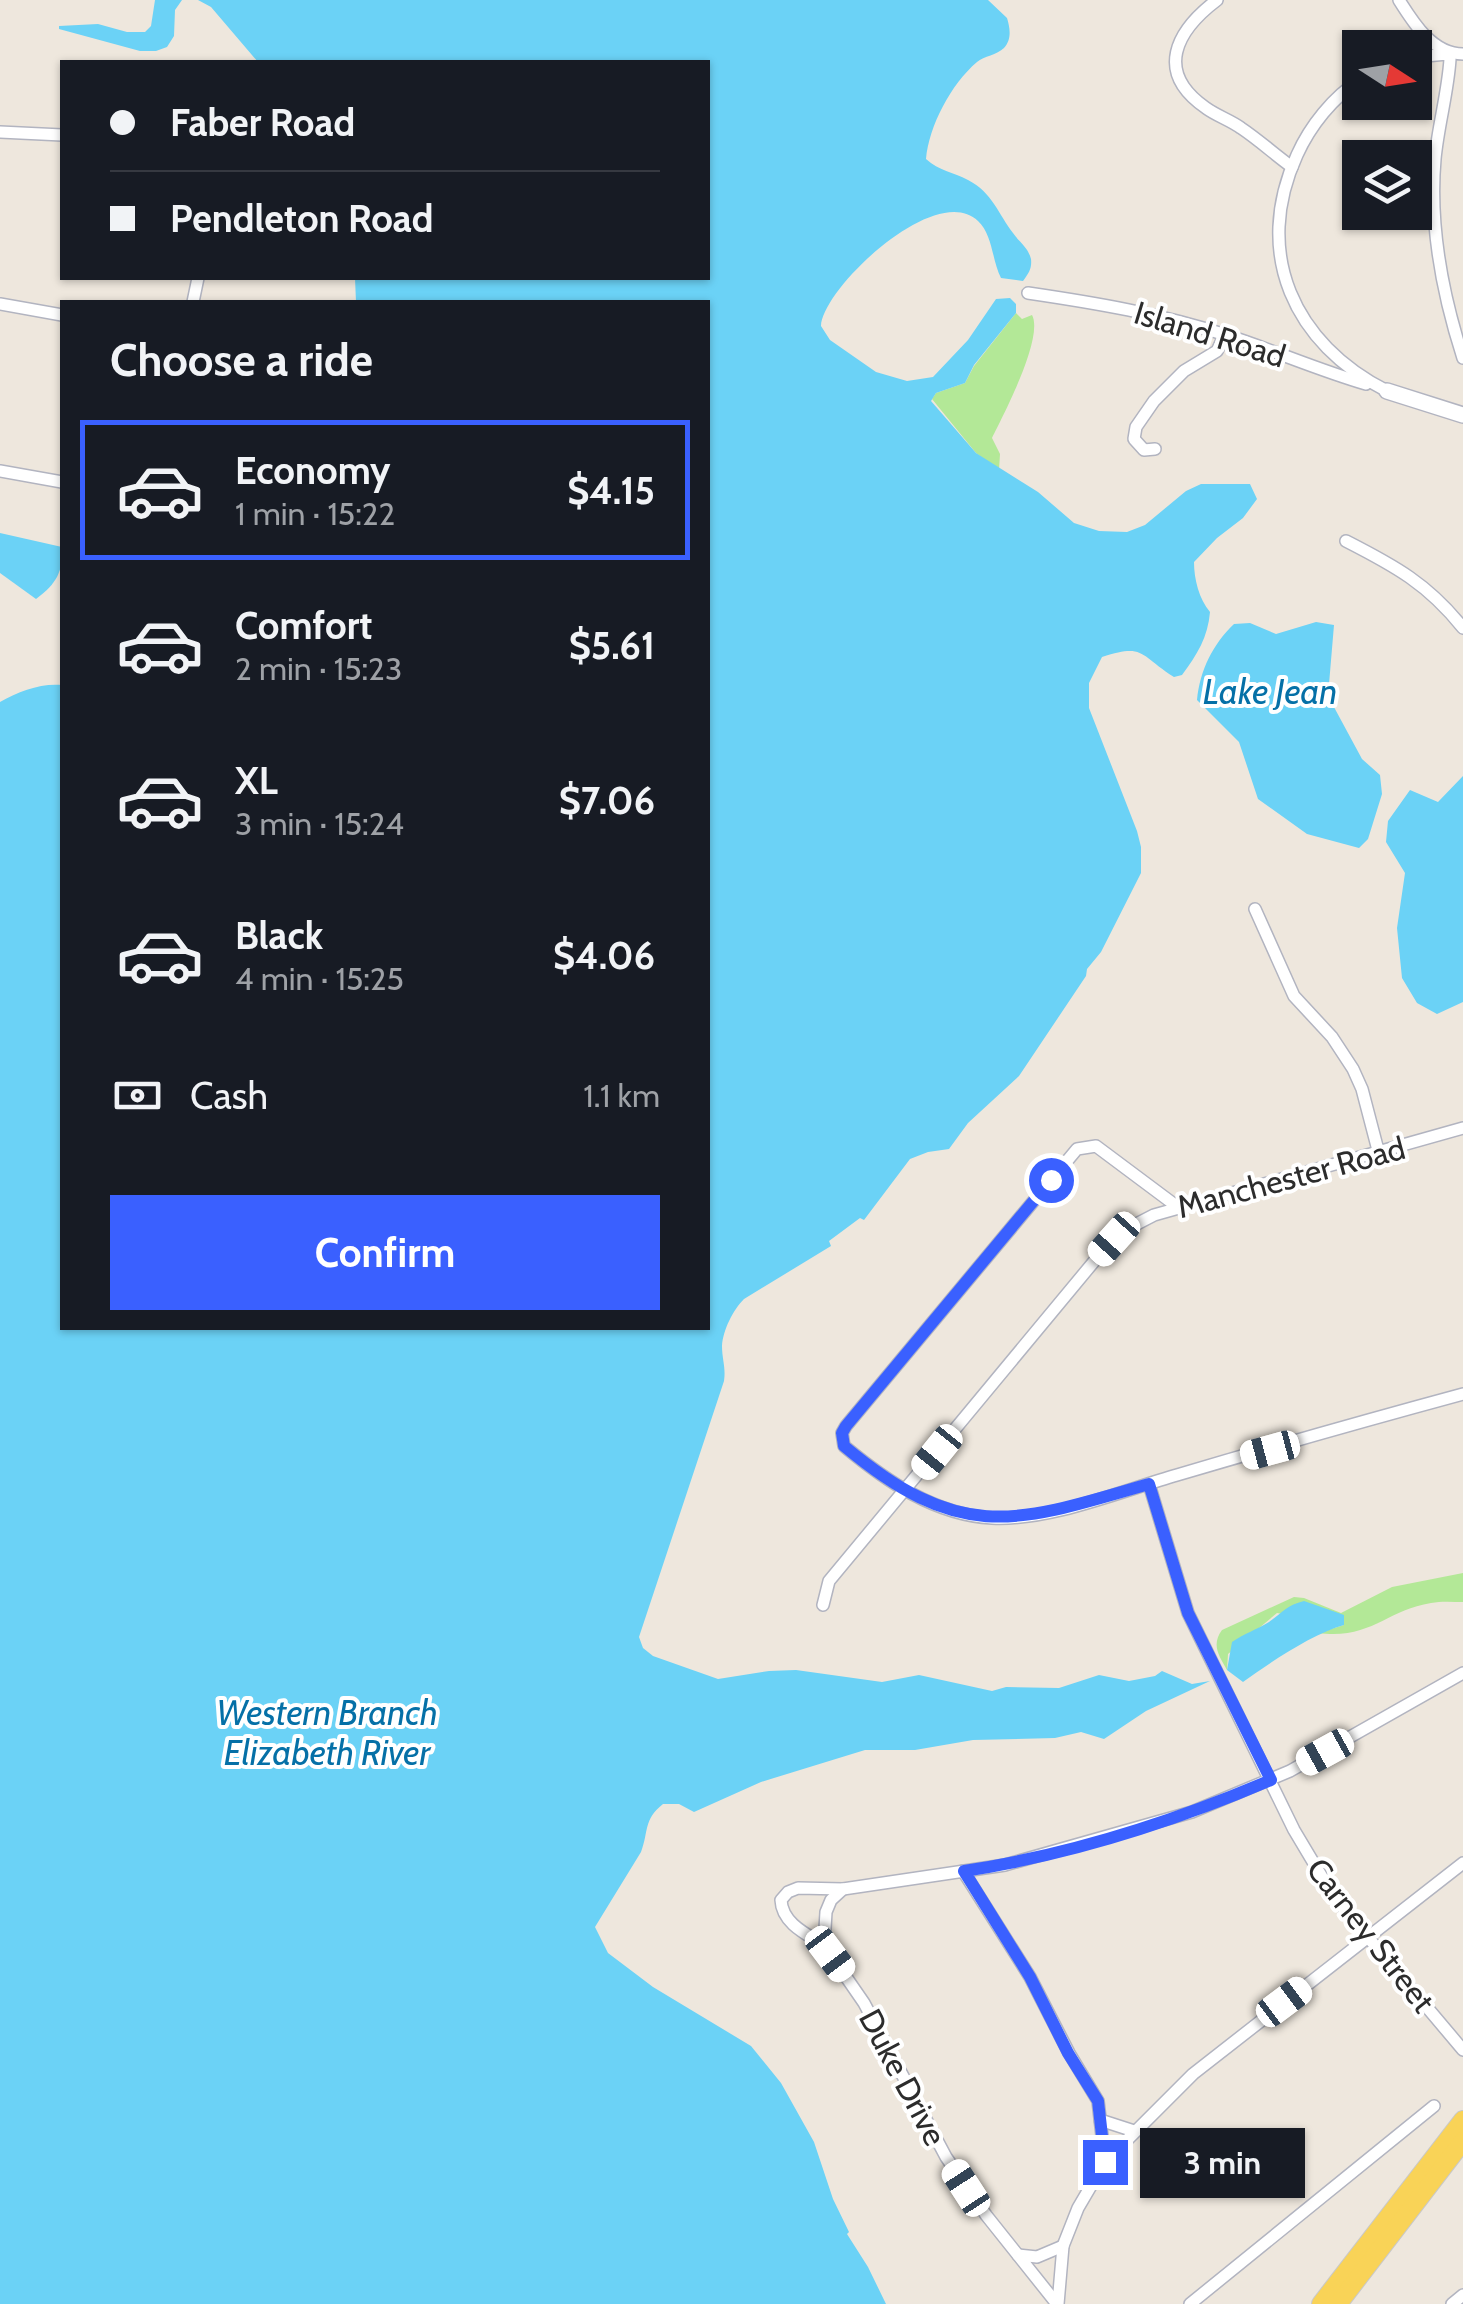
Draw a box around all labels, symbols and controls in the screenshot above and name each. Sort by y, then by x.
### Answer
north arrow [1342,30,1432,120]
map controls [1342,30,1432,230]
text: Faber Road [170,99,355,146]
button: layers [1342,140,1432,230]
text: Pendleton Road [170,195,433,242]
street label: Island Road [1130,293,1290,375]
text: Choose a ride [110,333,373,387]
icon: car [115,445,205,535]
text: Economy [235,447,390,494]
text: $4.15 [567,467,655,514]
text: 1 min · 15:22 [235,494,395,533]
icon: car [115,600,205,690]
text: Comfort [235,602,372,649]
text: $5.61 [569,622,655,669]
text: 2 min · 15:23 [235,649,402,688]
water label: Lake Jean [1203,670,1337,713]
icon: car [115,755,205,845]
text: XL [235,757,278,804]
text: $7.06 [559,777,655,824]
text: 3 min · 15:24 [235,804,404,843]
icon: car [115,910,205,1000]
text: Black [235,912,323,959]
text: $4.06 [553,932,655,979]
text: 4 min · 15:25 [235,959,404,998]
icon: cash [110,1068,165,1123]
text: Cash [190,1072,268,1119]
text: 1.1 km [583,1076,660,1115]
street label: Manchester Road [1173,1128,1409,1226]
route start [1029,1158,1074,1203]
button: Confirm [110,1195,660,1310]
car [1083,1207,1145,1271]
car [906,1419,968,1485]
car [1237,1428,1303,1472]
water label: Western Branch Elizabeth River [216,1691,438,1774]
car [1291,1724,1359,1780]
street label: Carney Street [1299,1850,1443,2020]
car [800,1921,860,1987]
car [1251,1972,1317,2032]
street label: Duke Drive [851,2002,955,2152]
callout: 3 min [1140,2127,1305,2197]
route end [1083,2140,1128,2185]
text: 3 min [1184,2143,1261,2182]
car [937,2155,995,2221]

